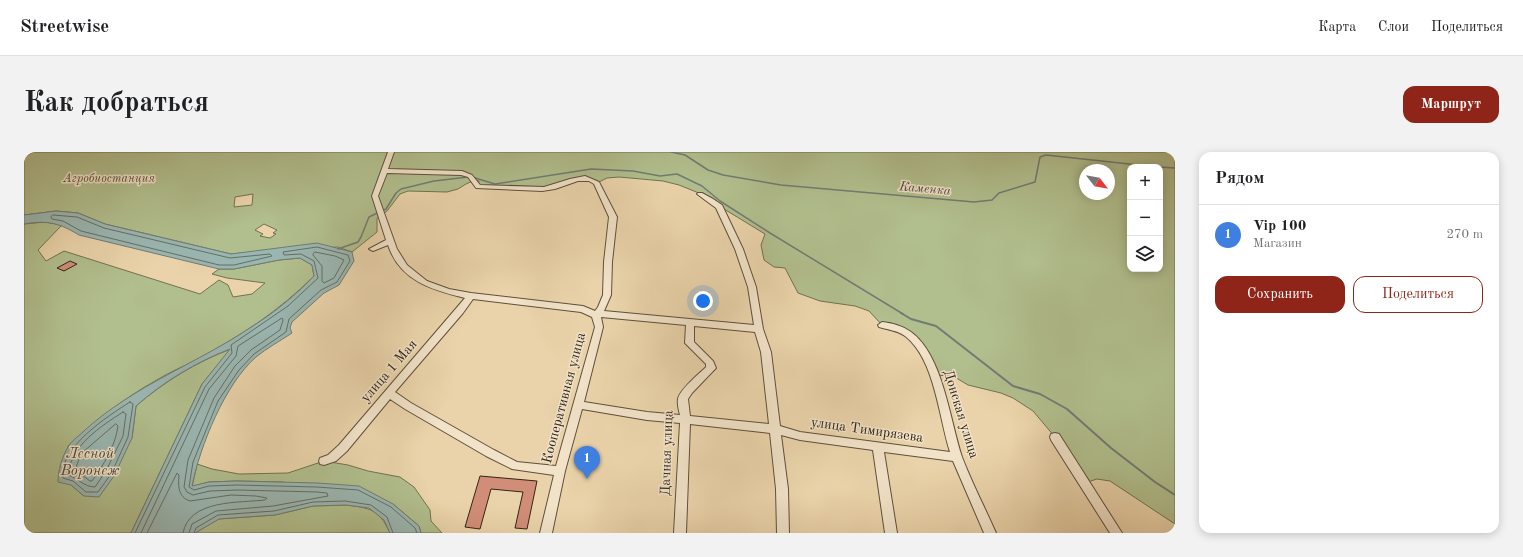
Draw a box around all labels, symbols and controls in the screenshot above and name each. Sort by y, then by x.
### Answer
text: Streetwise [20,18,109,37]
text: Карта [1318,20,1356,34]
text: Слои [1378,20,1409,34]
text: Поделиться [1431,20,1503,34]
button: Маршрут [1403,86,1499,123]
text: Как добраться [24,90,209,118]
north arrow [1079,164,1115,200]
map controls [1127,164,1163,272]
button: + [1127,164,1163,200]
text: Рядом [1215,170,1264,187]
park label: Агробиостанция [62,172,155,185]
water label: Каменка [898,180,951,198]
button: − [1127,200,1163,236]
text: Vip 100 [1253,219,1307,234]
text: 1 [1224,228,1232,241]
text: 270 m [1446,228,1483,241]
button: layers [1127,236,1163,272]
text: Магазин [1253,237,1302,250]
button: Сохранить [1215,276,1345,313]
button: Поделиться [1353,276,1483,313]
your location [693,291,713,311]
street label: Кооперативная улица [540,331,588,465]
street label: улица 1 Мая [358,337,420,405]
street label: Донская улица [941,368,981,460]
street label: Дачная улица [659,410,675,496]
street label: улица Тимирязева [810,415,924,445]
pin: 1 [574,446,600,479]
water label: Лесной Воронеж [59,447,120,479]

